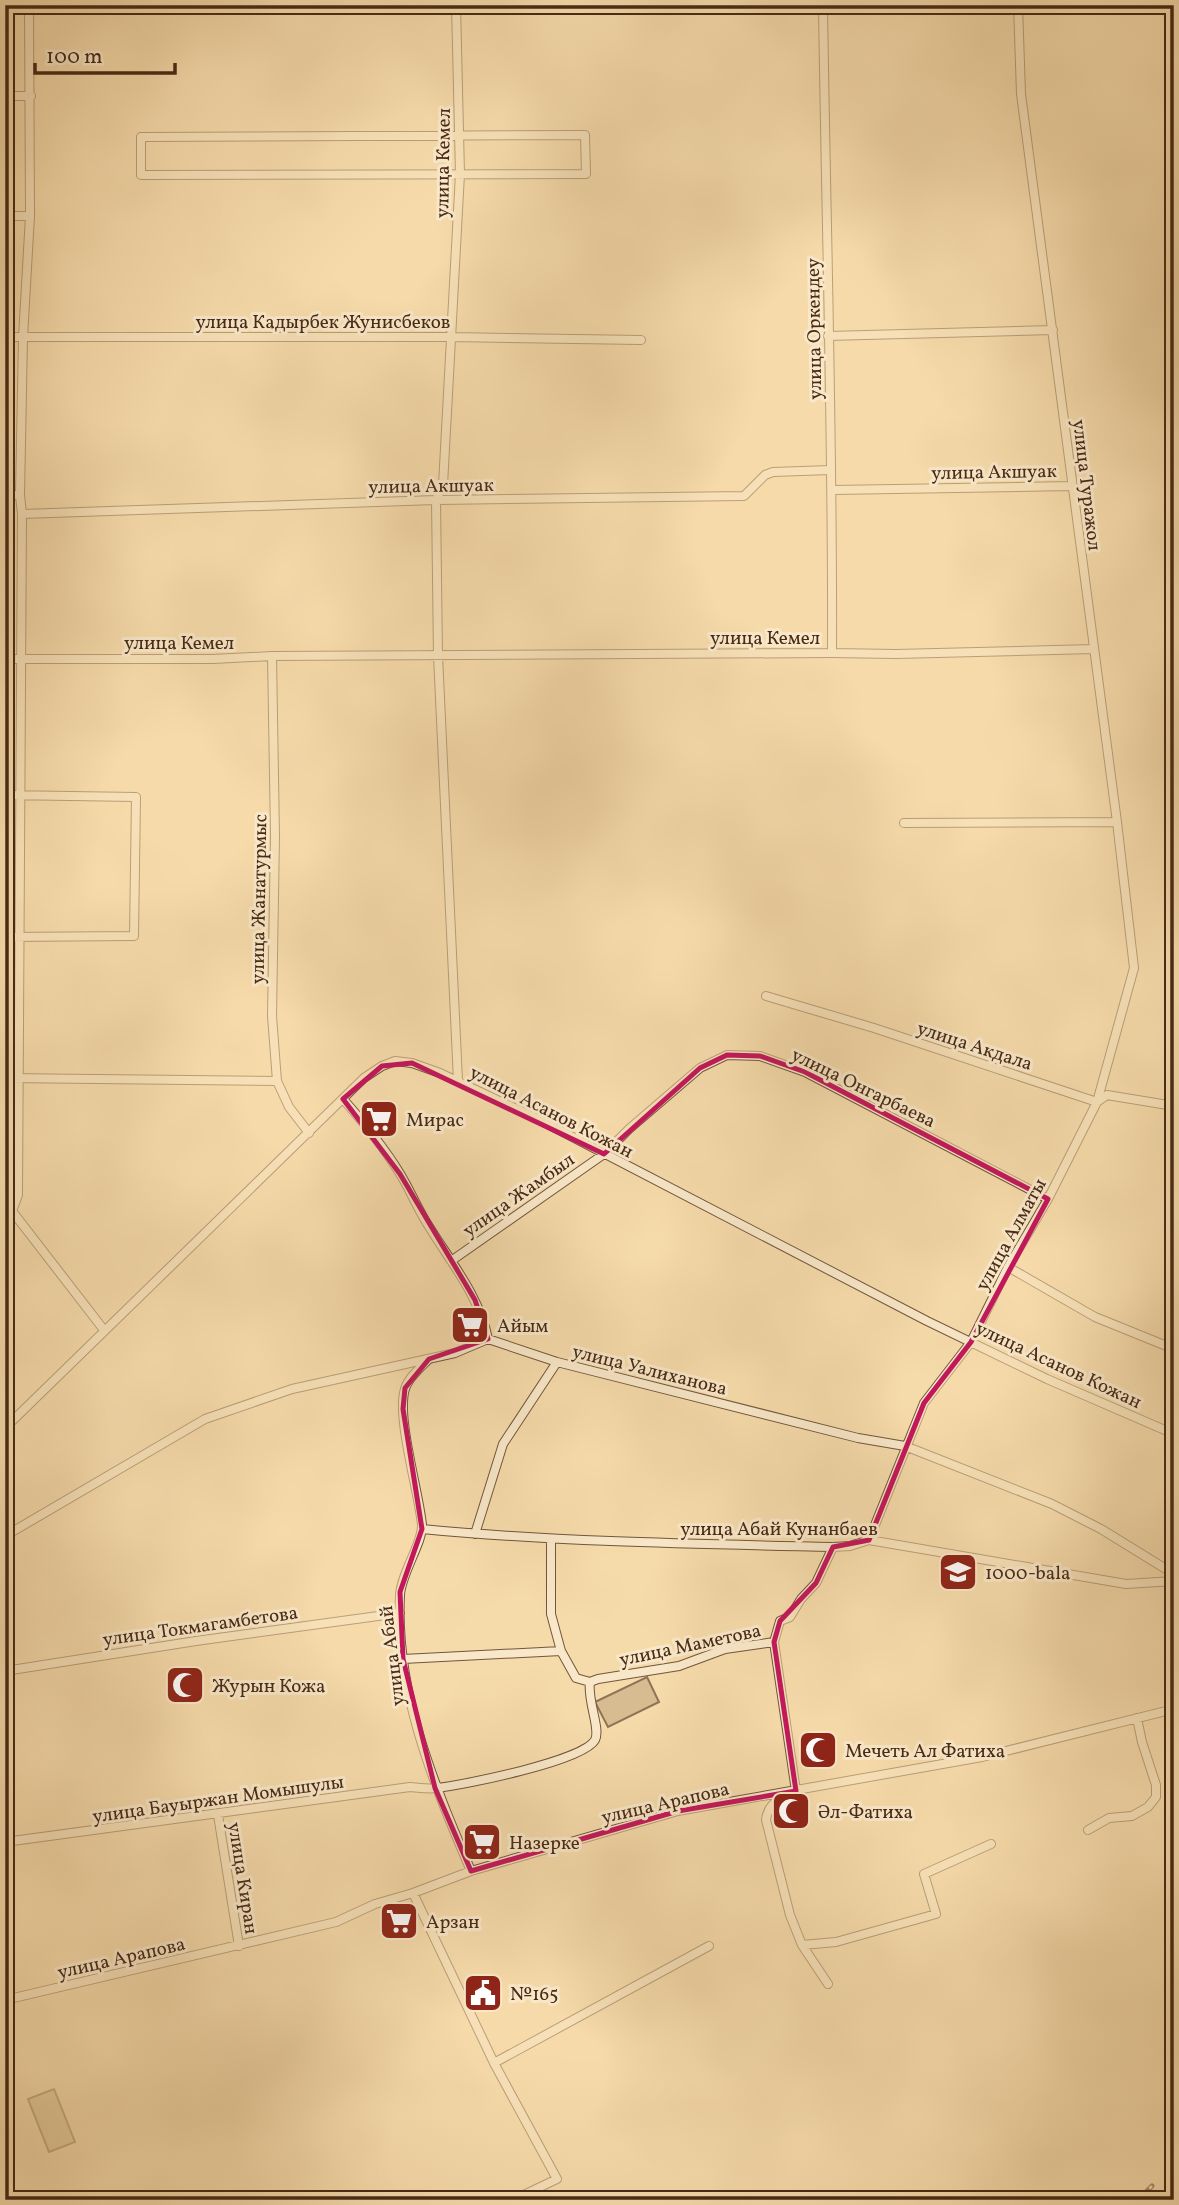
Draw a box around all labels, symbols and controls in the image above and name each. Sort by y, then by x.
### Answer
scale bar [35,32,175,76]
text: 100 m [46,43,103,72]
street label: улица Кемел [430,108,458,218]
street label: улица Оркендеу [801,258,829,400]
street label: улица Кадырбек Жунисбеков [196,310,450,336]
street label: улица Туражол [1065,418,1107,552]
street label: улица Акшуак [931,459,1057,487]
street label: улица Акшуак [368,473,494,501]
street label: улица Кемел [710,626,820,652]
street label: улица Кемел [124,631,234,657]
street label: улица Жанатурмыс [246,814,274,984]
street label: улица Акдала [913,1016,1036,1078]
street label: улица Онгарбаева [786,1043,940,1135]
street label: улица Асанов Кожан [465,1060,638,1165]
supermarket icon: Мирас [358,1098,400,1140]
place label: Мирас [406,1108,464,1134]
street label: улица Жамбыл [458,1147,580,1244]
street label: улица Алматы [970,1174,1053,1296]
supermarket icon: Айым [449,1304,491,1346]
place label: Айым [497,1314,548,1340]
street label: улица Асанов Кожан [971,1316,1146,1416]
street label: улица Уалиханова [569,1339,730,1403]
street label: улица Абай Кунанбаев [680,1517,878,1543]
school or university icon: 1000-bala [937,1551,979,1593]
place label: 1000-bala [985,1561,1070,1587]
street label: улица Токмагамбетова [101,1600,300,1654]
street label: улица Абай [374,1604,412,1708]
street label: улица Маметова [617,1618,764,1674]
mosque icon: Журын Кожа [164,1664,206,1706]
place label: Журын Кожа [212,1674,326,1700]
mosque icon: Мечеть Ал Фатиха [797,1729,839,1771]
place label: Мечеть Ал Фатиха [845,1739,1005,1765]
street label: улица Бауыржан Момышулы [91,1769,346,1831]
street label: улица Арапова [599,1777,732,1831]
mosque icon: Әл-Фатиха [770,1790,812,1832]
place label: Әл-Фатиха [818,1800,913,1826]
street label: улица Киран [220,1820,264,1936]
supermarket icon: Назерке [461,1821,503,1863]
place label: Назерке [509,1831,580,1857]
supermarket icon: Арзан [378,1900,420,1942]
place label: Арзан [426,1910,480,1936]
street label: улица Арапова [55,1932,188,1986]
public building icon: №165 [462,1972,504,2014]
place label: №165 [510,1982,558,2008]

